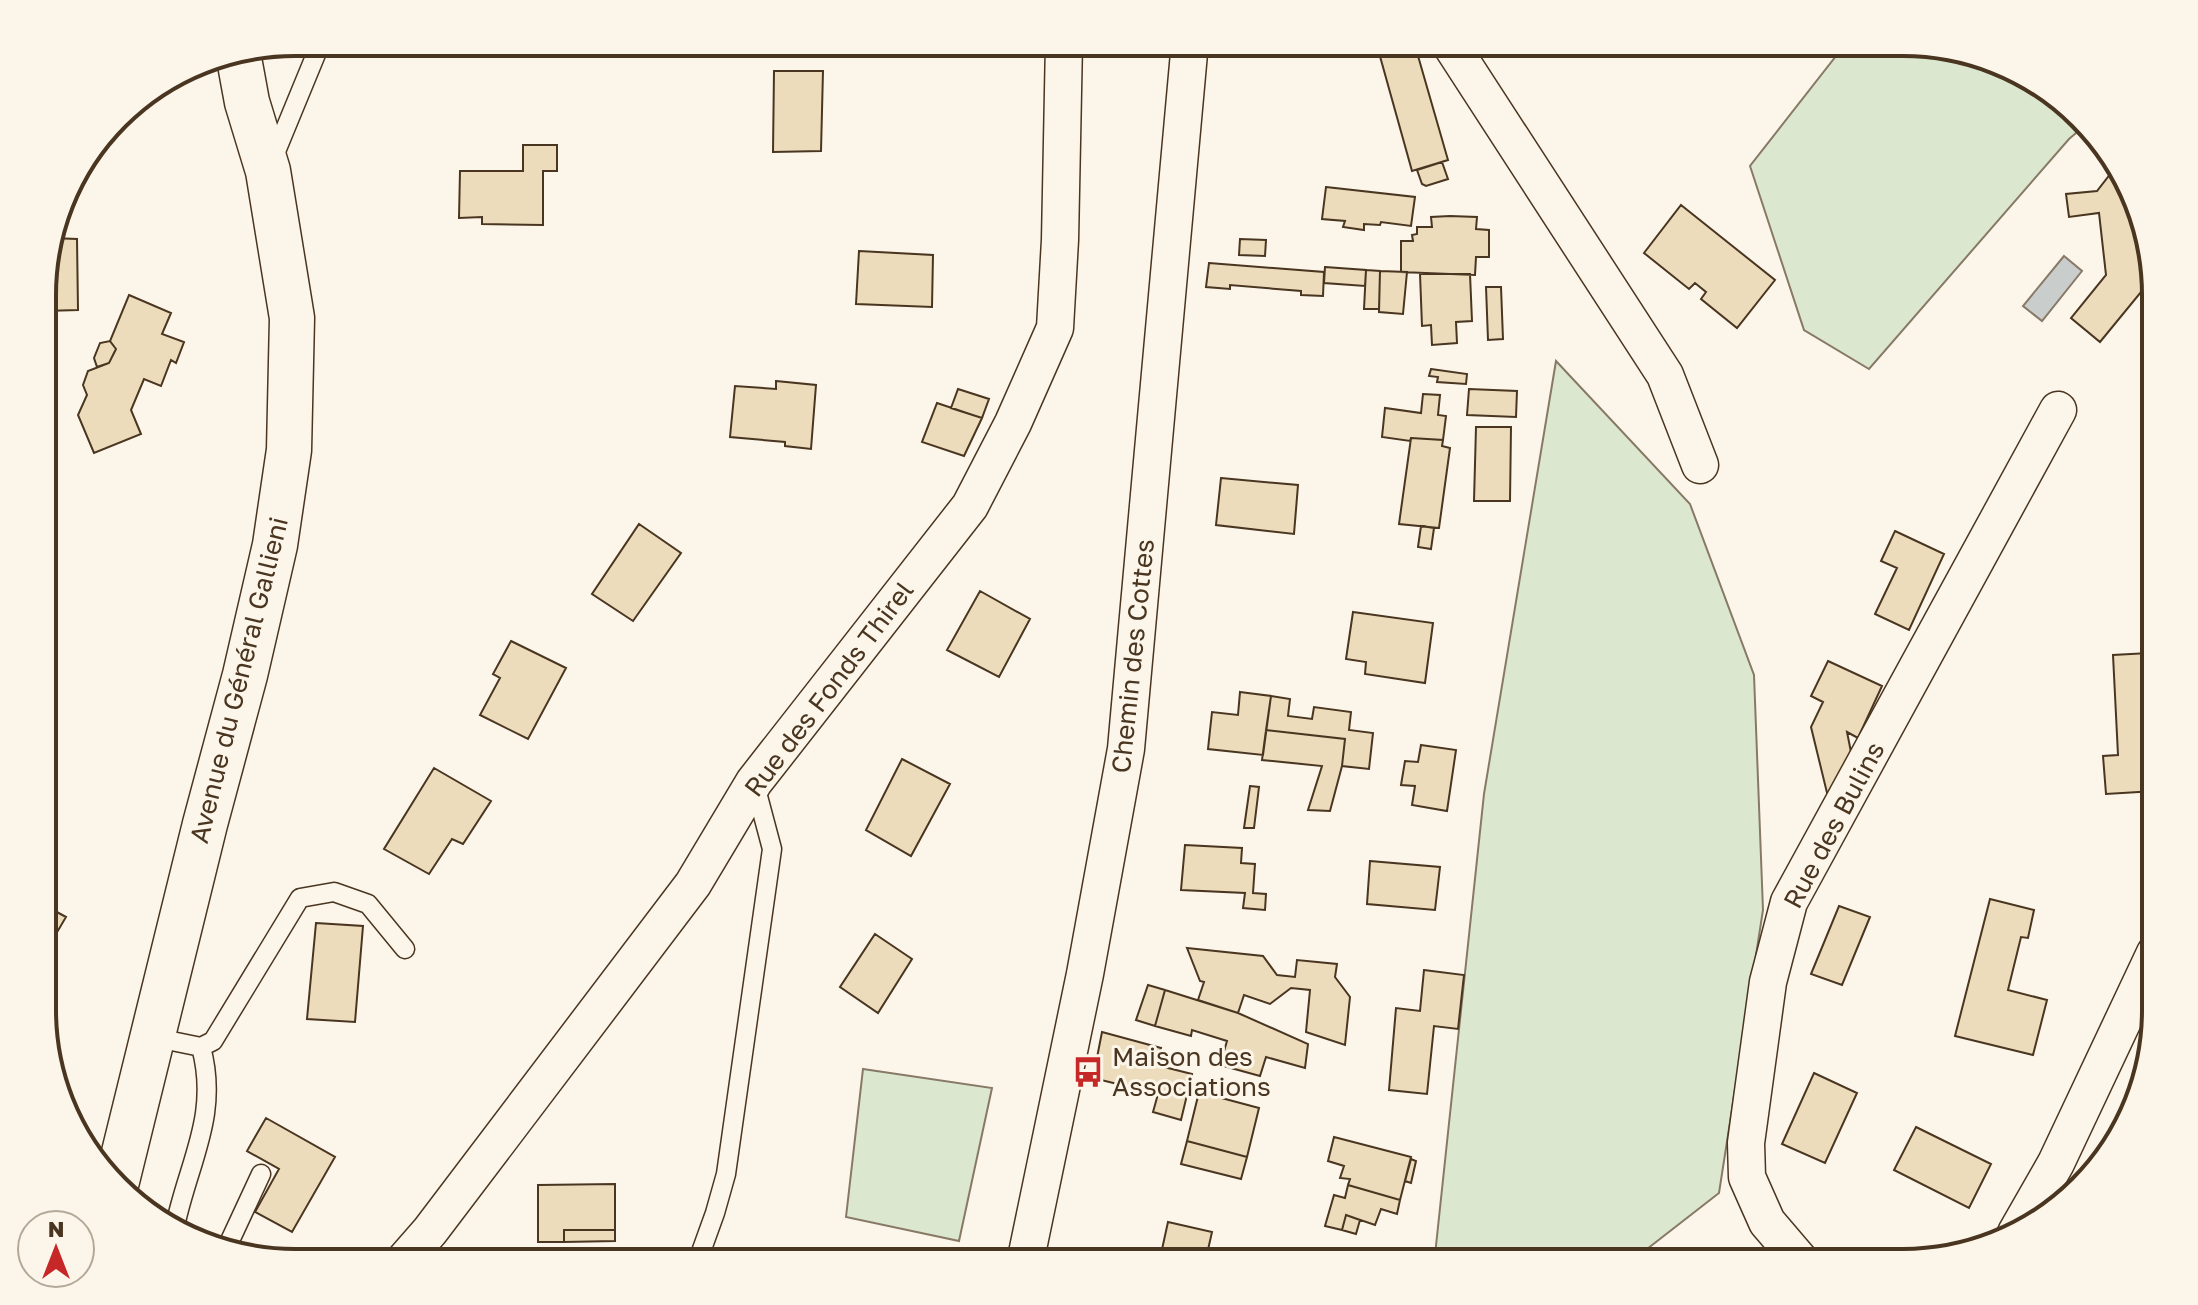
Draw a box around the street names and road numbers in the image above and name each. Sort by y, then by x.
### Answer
street label: Avenue du Général Gallieni [183,514,294,846]
street label: Chemin des Cottes [1105,537,1160,775]
street label: Rue des Fonds Thirel [738,575,920,802]
street label: Rue des Bulins [1777,736,1890,913]

